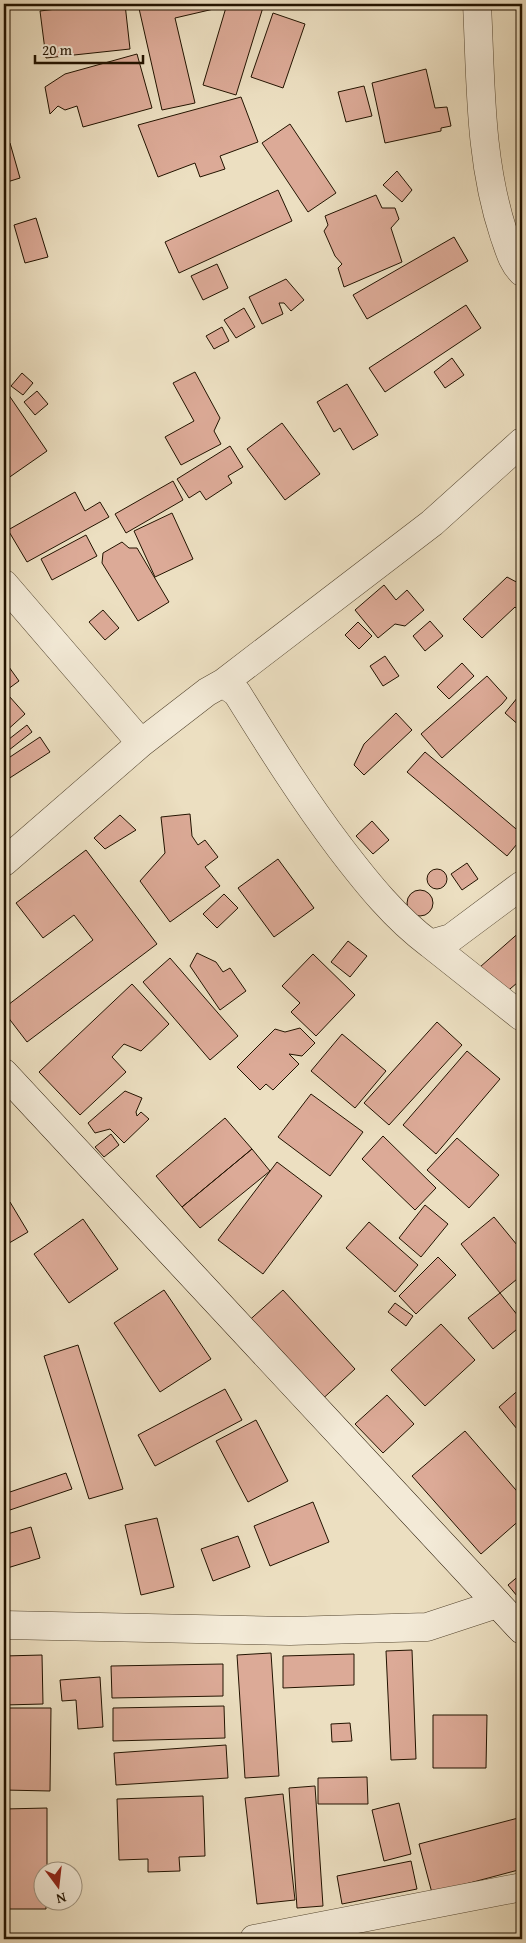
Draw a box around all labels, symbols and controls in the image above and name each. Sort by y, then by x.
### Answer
scale bar [35,32,142,64]
text: 20 m [42,39,73,60]
north arrow [32,1860,82,1910]
text: N [54,1888,68,1910]

